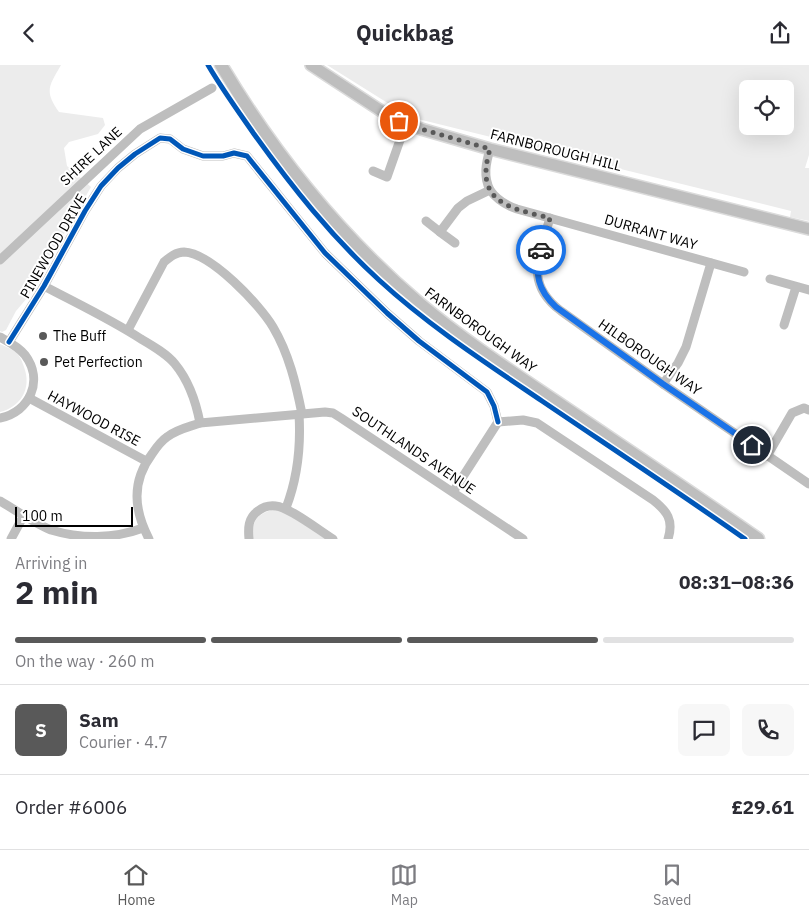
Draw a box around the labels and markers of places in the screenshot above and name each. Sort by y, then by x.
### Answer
pin [378,100,420,142]
place label: The Buff [53,327,107,345]
marker: The Buff [37,330,49,342]
place label: Pet Perfection [54,353,143,371]
marker: Pet Perfection [38,356,50,368]
pin [731,424,773,466]

